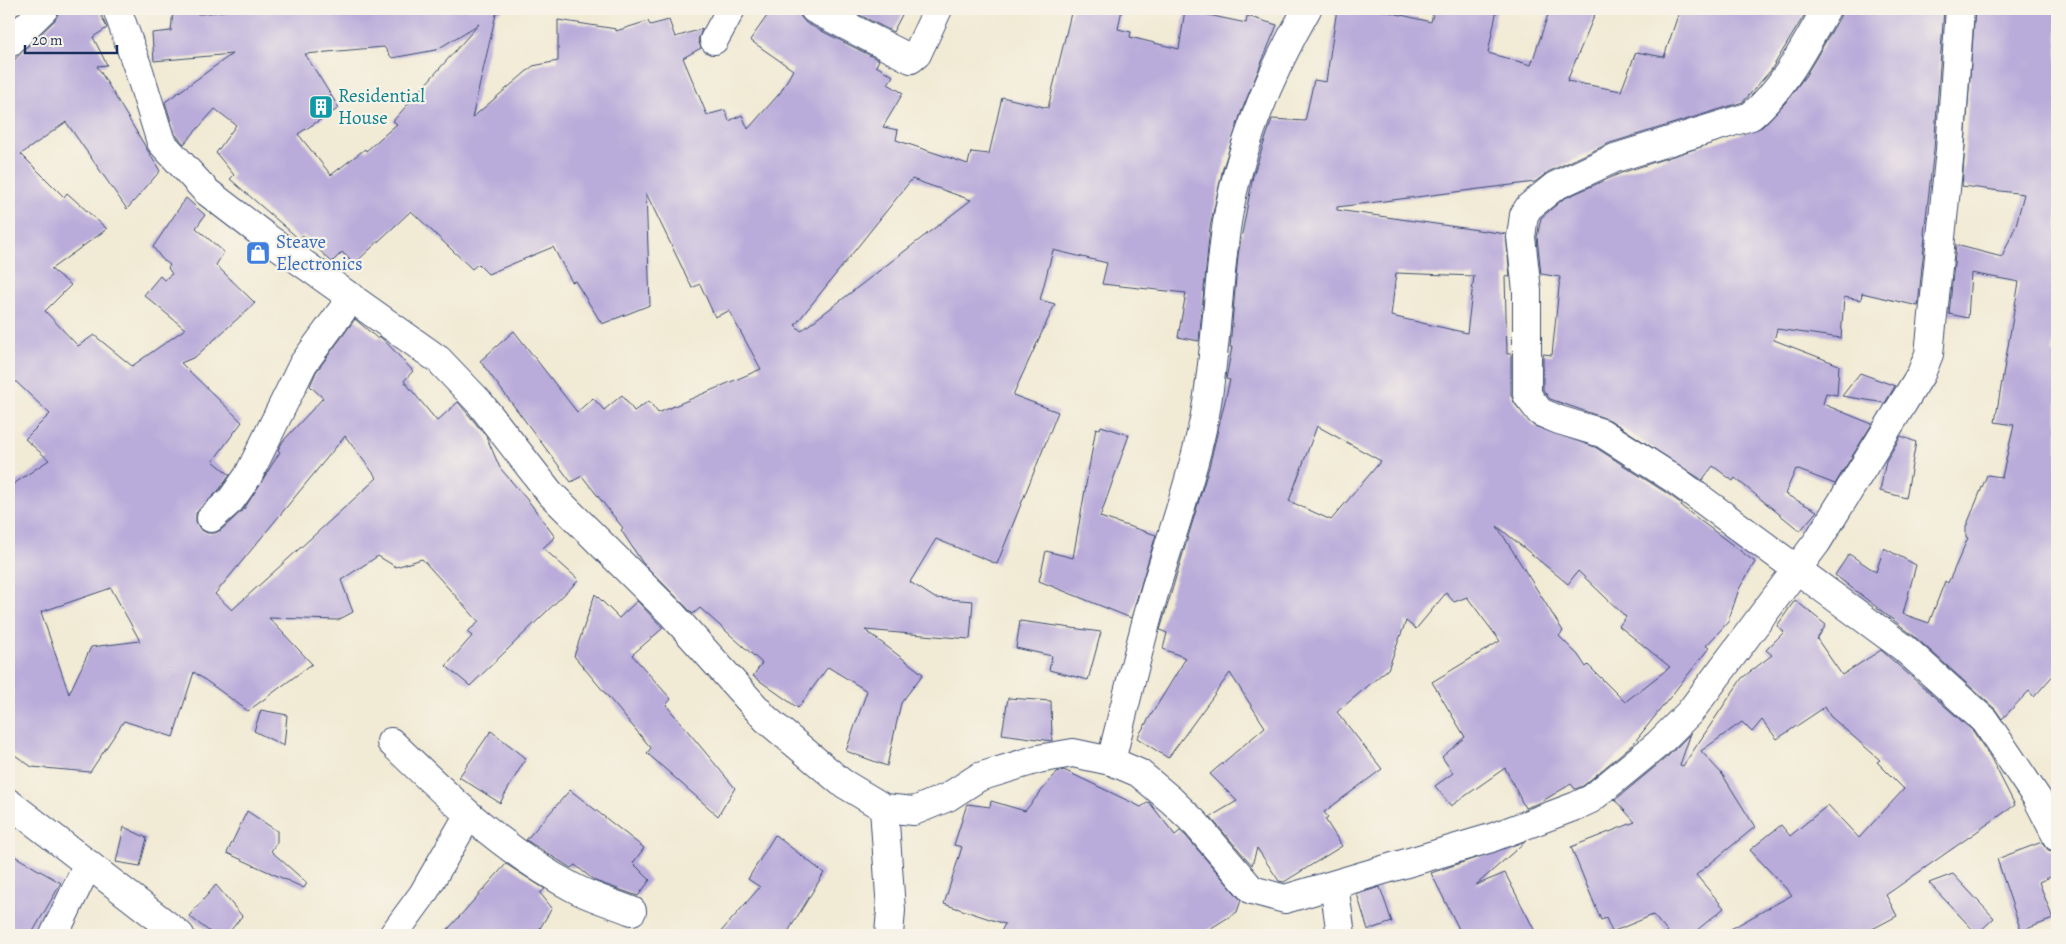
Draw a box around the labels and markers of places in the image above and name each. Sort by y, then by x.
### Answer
place label: Residential House [338,83,425,131]
building icon: Residential House [308,94,334,120]
place label: Steave Electronics [276,229,363,277]
shop icon: Steave Electronics [245,240,271,266]

